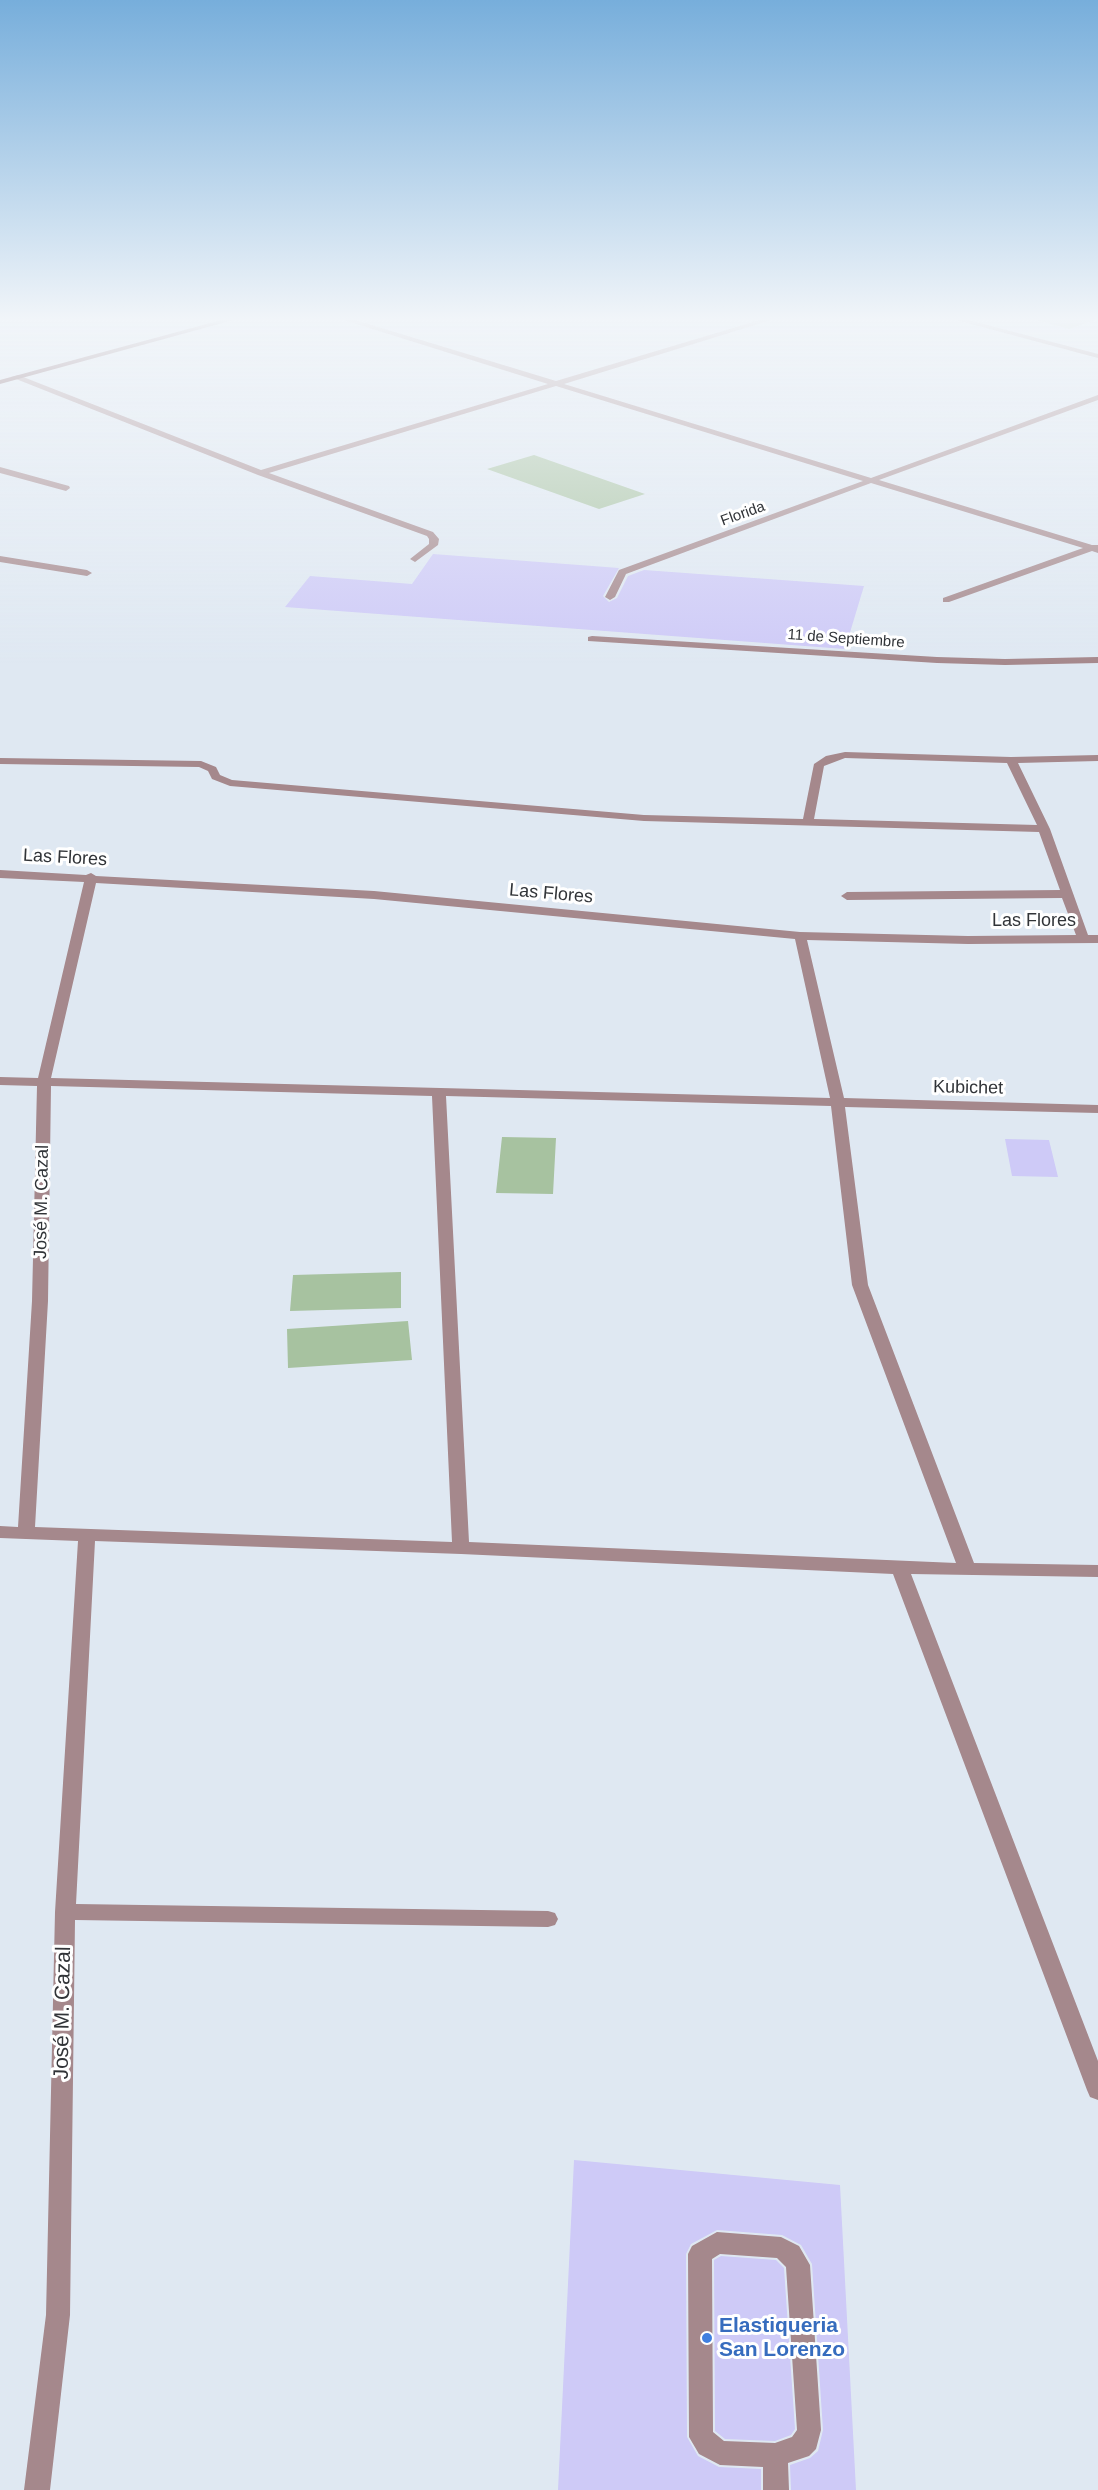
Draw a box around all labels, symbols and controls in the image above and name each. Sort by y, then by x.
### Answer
street label: Florida [718,498,768,530]
street label: 11 de Septiembre [787,626,905,652]
street label: Las Flores [22,845,108,871]
street label: Las Flores [508,880,594,908]
street label: Las Flores [992,910,1076,932]
street label: Kubichet [933,1077,1003,1099]
street label: José M. Cazal [30,1145,54,1259]
street label: José M. Cazal [49,1946,77,2080]
place label: Elastiqueria San Lorenzo [719,2313,845,2363]
marker: Elastiqueria San Lorenzo [700,2331,714,2345]

